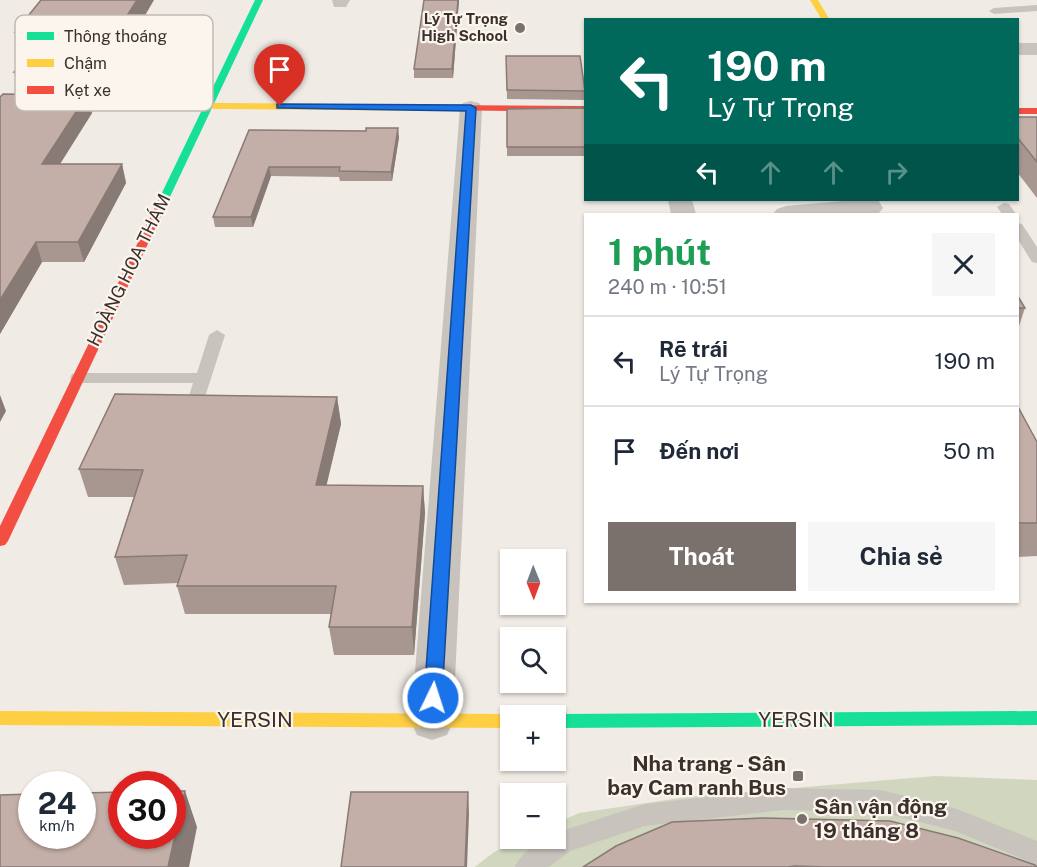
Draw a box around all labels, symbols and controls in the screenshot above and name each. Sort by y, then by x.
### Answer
place label: Lý Tự Trọng High School [421,10,509,44]
legend [15,15,213,111]
marker: Lý Tự Trọng High School [513,21,527,35]
text: Thông thoáng [64,27,167,46]
text: 190 m [707,41,827,90]
icon: left [608,42,686,120]
pin [254,44,305,106]
icon: arrive [263,53,296,86]
text: Chậm [64,54,107,73]
text: Kẹt xe [64,81,111,100]
text: Lý Tự Trọng [707,91,854,123]
icon: left [691,156,724,189]
icon: ahead [754,156,787,189]
icon: ahead [817,156,850,189]
icon: right [880,156,913,189]
street label: HOÀNG HOA THÁM [82,190,175,349]
text: 1 phút [608,231,711,273]
button: close [932,233,995,296]
text: 240 m · 10:51 [608,275,727,299]
text: Rẽ trái [659,336,728,362]
icon: left [608,345,641,378]
text: 190 m [935,348,995,374]
text: Lý Tự Trọng [659,362,768,386]
icon: arrive [608,435,641,468]
text: Đến nơi [659,438,739,464]
text: 50 m [943,438,995,464]
button: Thoát [608,522,796,591]
button: Chia sẻ [808,522,995,591]
north arrow [500,549,566,615]
map controls [500,549,566,849]
button: search [500,627,566,693]
position arrow [401,666,465,730]
button: + [500,705,566,771]
street label: YERSIN [217,707,293,732]
street label: YERSIN [758,707,834,732]
place label: Nha trang - Sân bay Cam ranh Bus [607,751,786,800]
marker: Nha trang - Sân bay Cam ranh Bus [791,769,805,783]
speed limit sign: 30 [108,771,186,849]
button: − [500,783,566,849]
text: 24 [38,785,76,821]
place label: Sân vận động 19 tháng 8 [814,794,947,843]
marker: Sân vận động 19 tháng 8 [795,812,809,826]
text: km/h [39,817,75,834]

